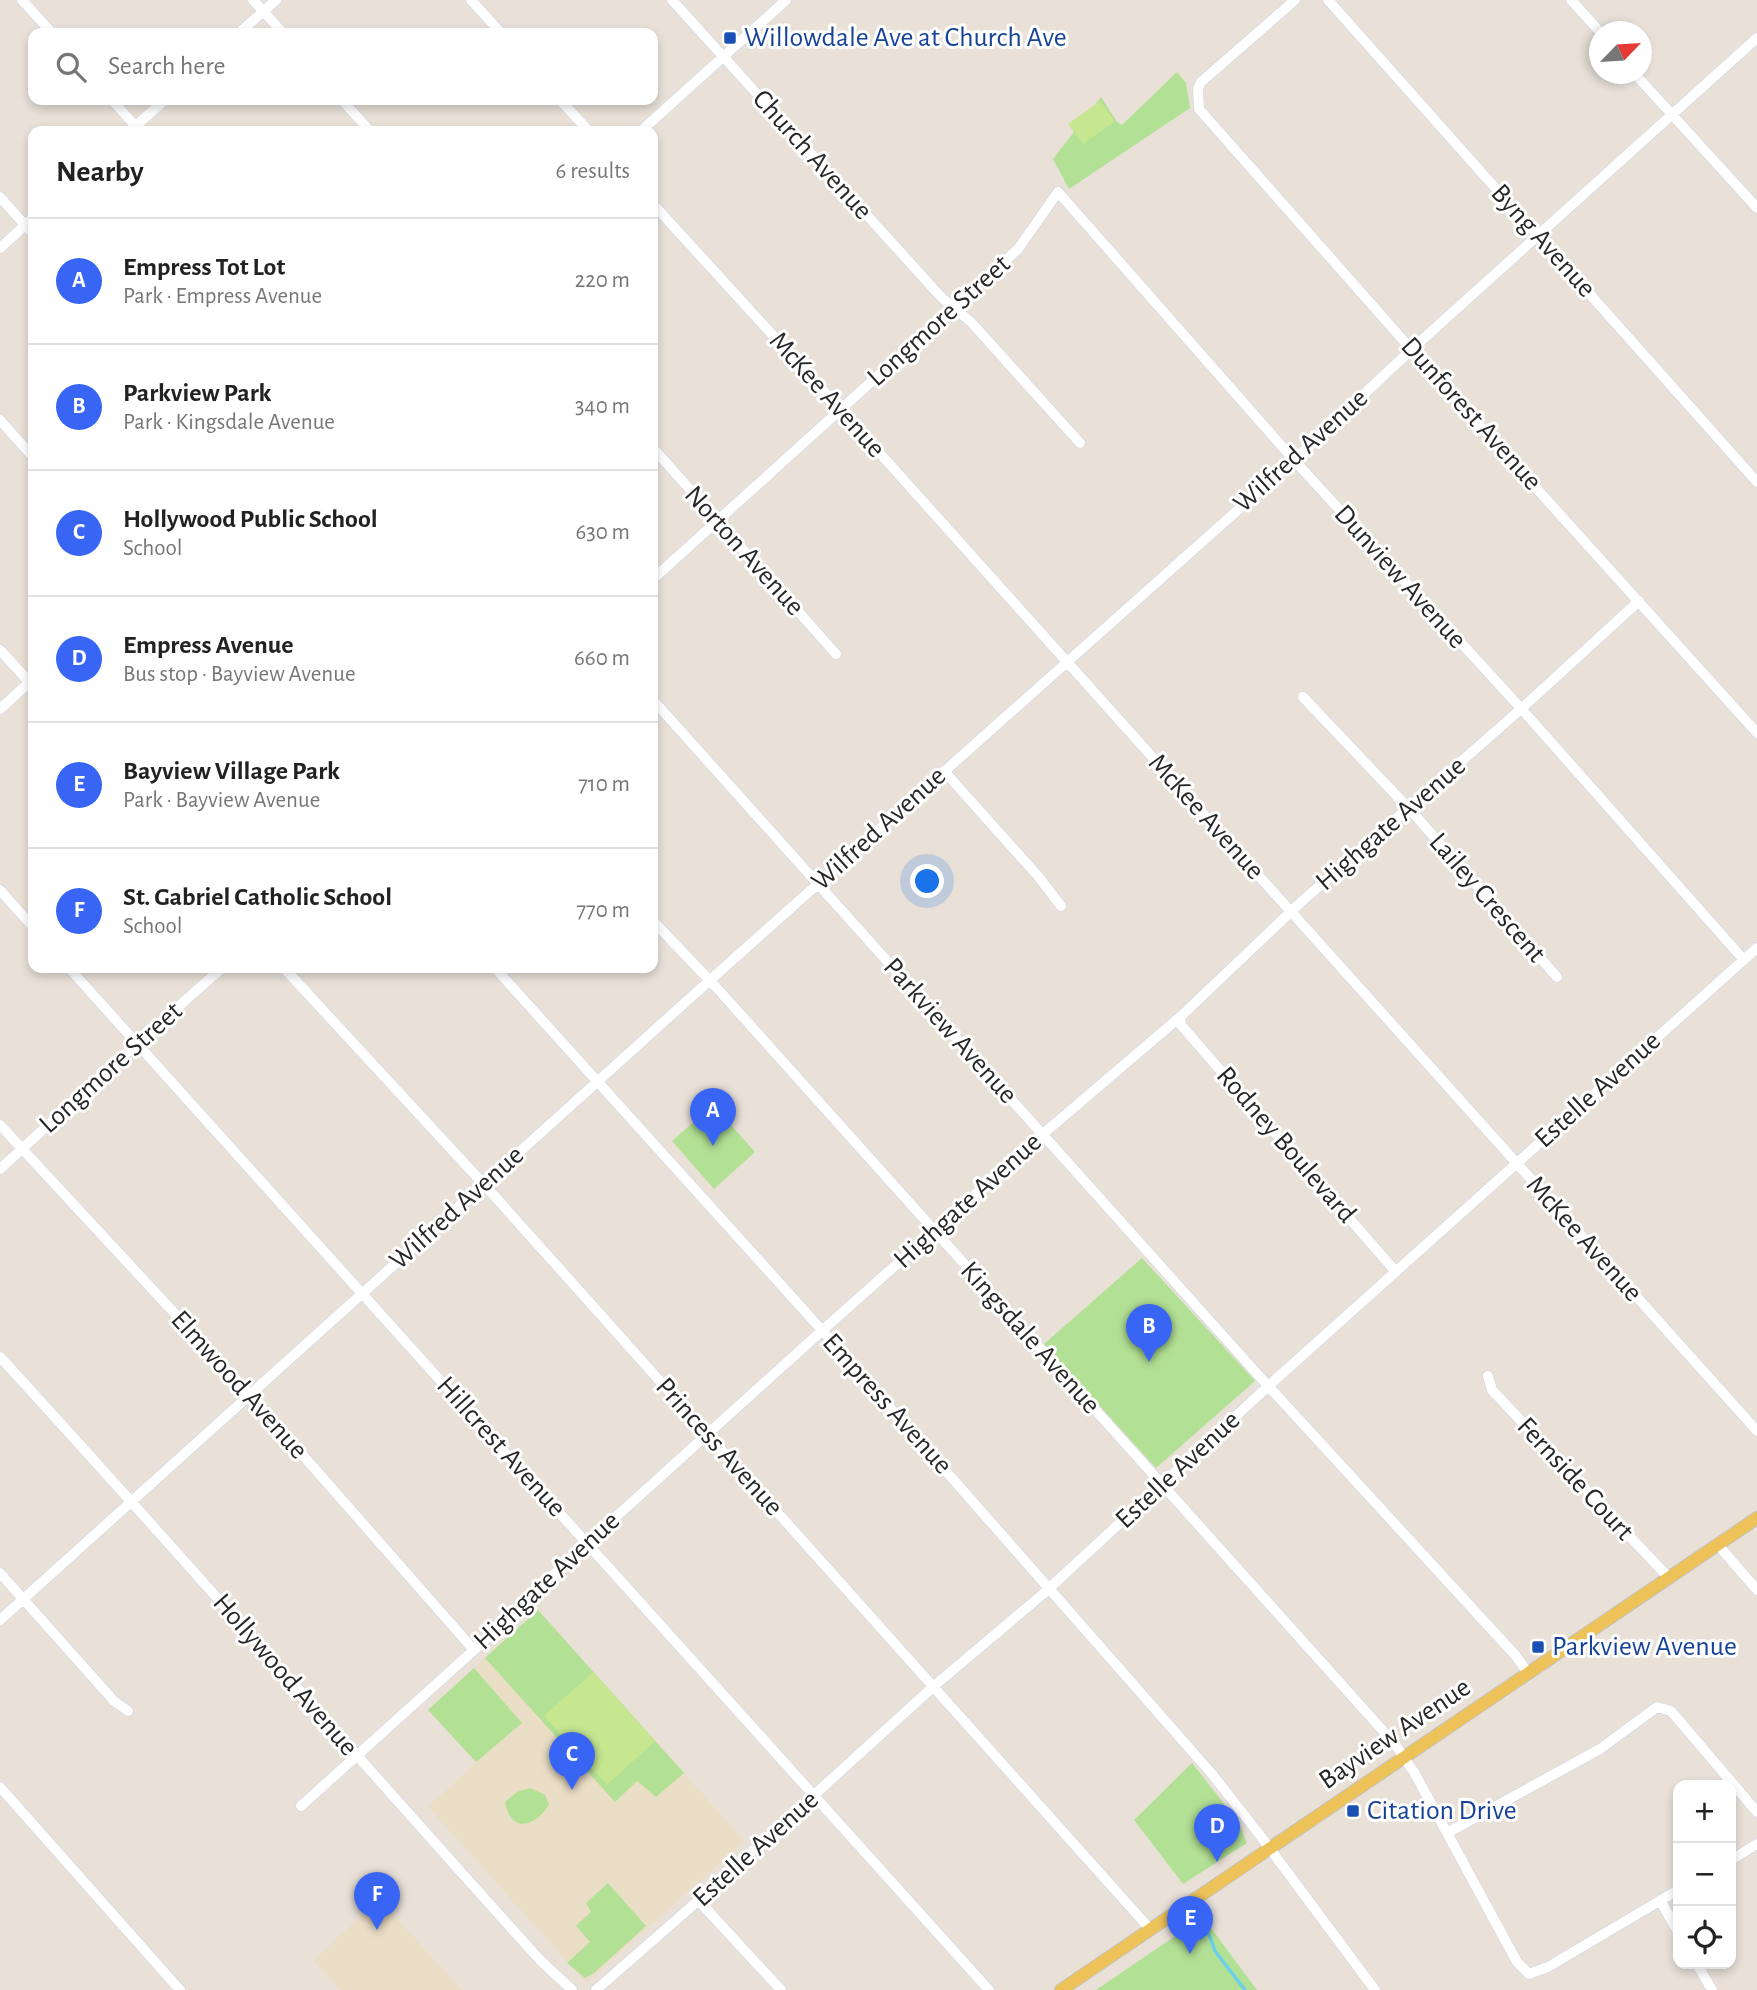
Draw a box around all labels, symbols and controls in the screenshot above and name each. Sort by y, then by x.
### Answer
north arrow [1589,21,1652,84]
place label: Willowdale Ave at Church Ave [744,24,1067,52]
search box [28,28,658,105]
marker: Willowdale Ave at Church Ave [722,30,738,46]
icon: search [52,48,90,86]
text: Search here [108,53,226,79]
street label: Church Avenue [747,85,877,225]
text: Nearby [56,157,144,187]
text: 6 results [556,160,630,183]
street label: Byng Avenue [1485,179,1601,303]
street label: Longmore Street [862,250,1016,392]
text: Empress Tot Lot [123,254,285,280]
text: A [72,269,86,292]
text: 220 m [575,269,630,292]
text: Park · Empress Avenue [123,285,322,308]
street label: McKee Avenue [764,327,890,463]
street label: Dunforest Avenue [1395,332,1547,496]
text: Parkview Park [123,380,271,406]
street label: Wilfred Avenue [1229,384,1373,518]
text: B [72,395,86,418]
text: 340 m [575,395,630,418]
text: Park · Kingsdale Avenue [123,411,335,434]
street label: Norton Avenue [679,481,809,621]
street label: Dunview Avenue [1328,500,1472,654]
text: Hollywood Public School [123,506,378,532]
text: C [73,521,85,544]
text: 630 m [575,521,630,544]
text: School [123,537,182,560]
text: Empress Avenue [123,632,294,658]
text: D [71,647,87,670]
text: 660 m [574,647,630,670]
text: Bus stop · Bayview Avenue [123,663,356,686]
street label: McKee Avenue [1143,749,1269,885]
street label: Highgate Avenue [1311,752,1471,896]
text: Bayview Village Park [123,758,340,784]
street label: Wilfred Avenue [807,762,951,896]
text: E [73,773,85,796]
text: 710 m [578,773,630,796]
text: Park · Bayview Avenue [123,789,320,812]
street label: Lailey Crescent [1424,828,1550,968]
your location [910,864,944,898]
text: St. Gabriel Catholic School [123,884,392,910]
text: F [74,899,84,922]
text: 770 m [576,899,630,922]
text: School [123,915,182,938]
street label: Parkview Avenue [878,953,1022,1109]
street label: Longmore Street [34,997,188,1139]
street label: Estelle Avenue [1530,1027,1666,1153]
street label: Rodney Boulevard [1211,1062,1361,1228]
pin: A [690,1088,736,1146]
street label: Highgate Avenue [889,1128,1047,1274]
street label: Wilfred Avenue [385,1141,529,1275]
street label: McKee Avenue [1521,1171,1647,1307]
street label: Kingsdale Avenue [955,1257,1105,1419]
pin: B [1126,1304,1172,1362]
street label: Elmwood Avenue [165,1305,313,1465]
street label: Empress Avenue [817,1328,957,1480]
street label: Hillcrest Avenue [431,1372,571,1522]
street label: Princess Avenue [650,1373,788,1521]
street label: Estelle Avenue [1111,1406,1245,1534]
street label: Fernside Court [1511,1412,1639,1546]
street label: Highgate Avenue [469,1507,625,1655]
street label: Hollywood Avenue [207,1589,363,1761]
place label: Parkview Avenue [1552,1633,1737,1661]
marker: Parkview Avenue [1530,1639,1546,1655]
street label: Bayview Avenue [1314,1673,1476,1795]
pin: C [549,1732,595,1790]
map controls [1673,1780,1736,1969]
button: + [1673,1780,1736,1843]
street label: Estelle Avenue [688,1786,824,1912]
place label: Citation Drive [1367,1797,1517,1825]
marker: Citation Drive [1345,1803,1361,1819]
pin: D [1194,1804,1240,1862]
button: − [1673,1843,1736,1906]
pin: F [354,1872,400,1930]
pin: E [1167,1896,1213,1954]
button: locate [1673,1906,1736,1969]

